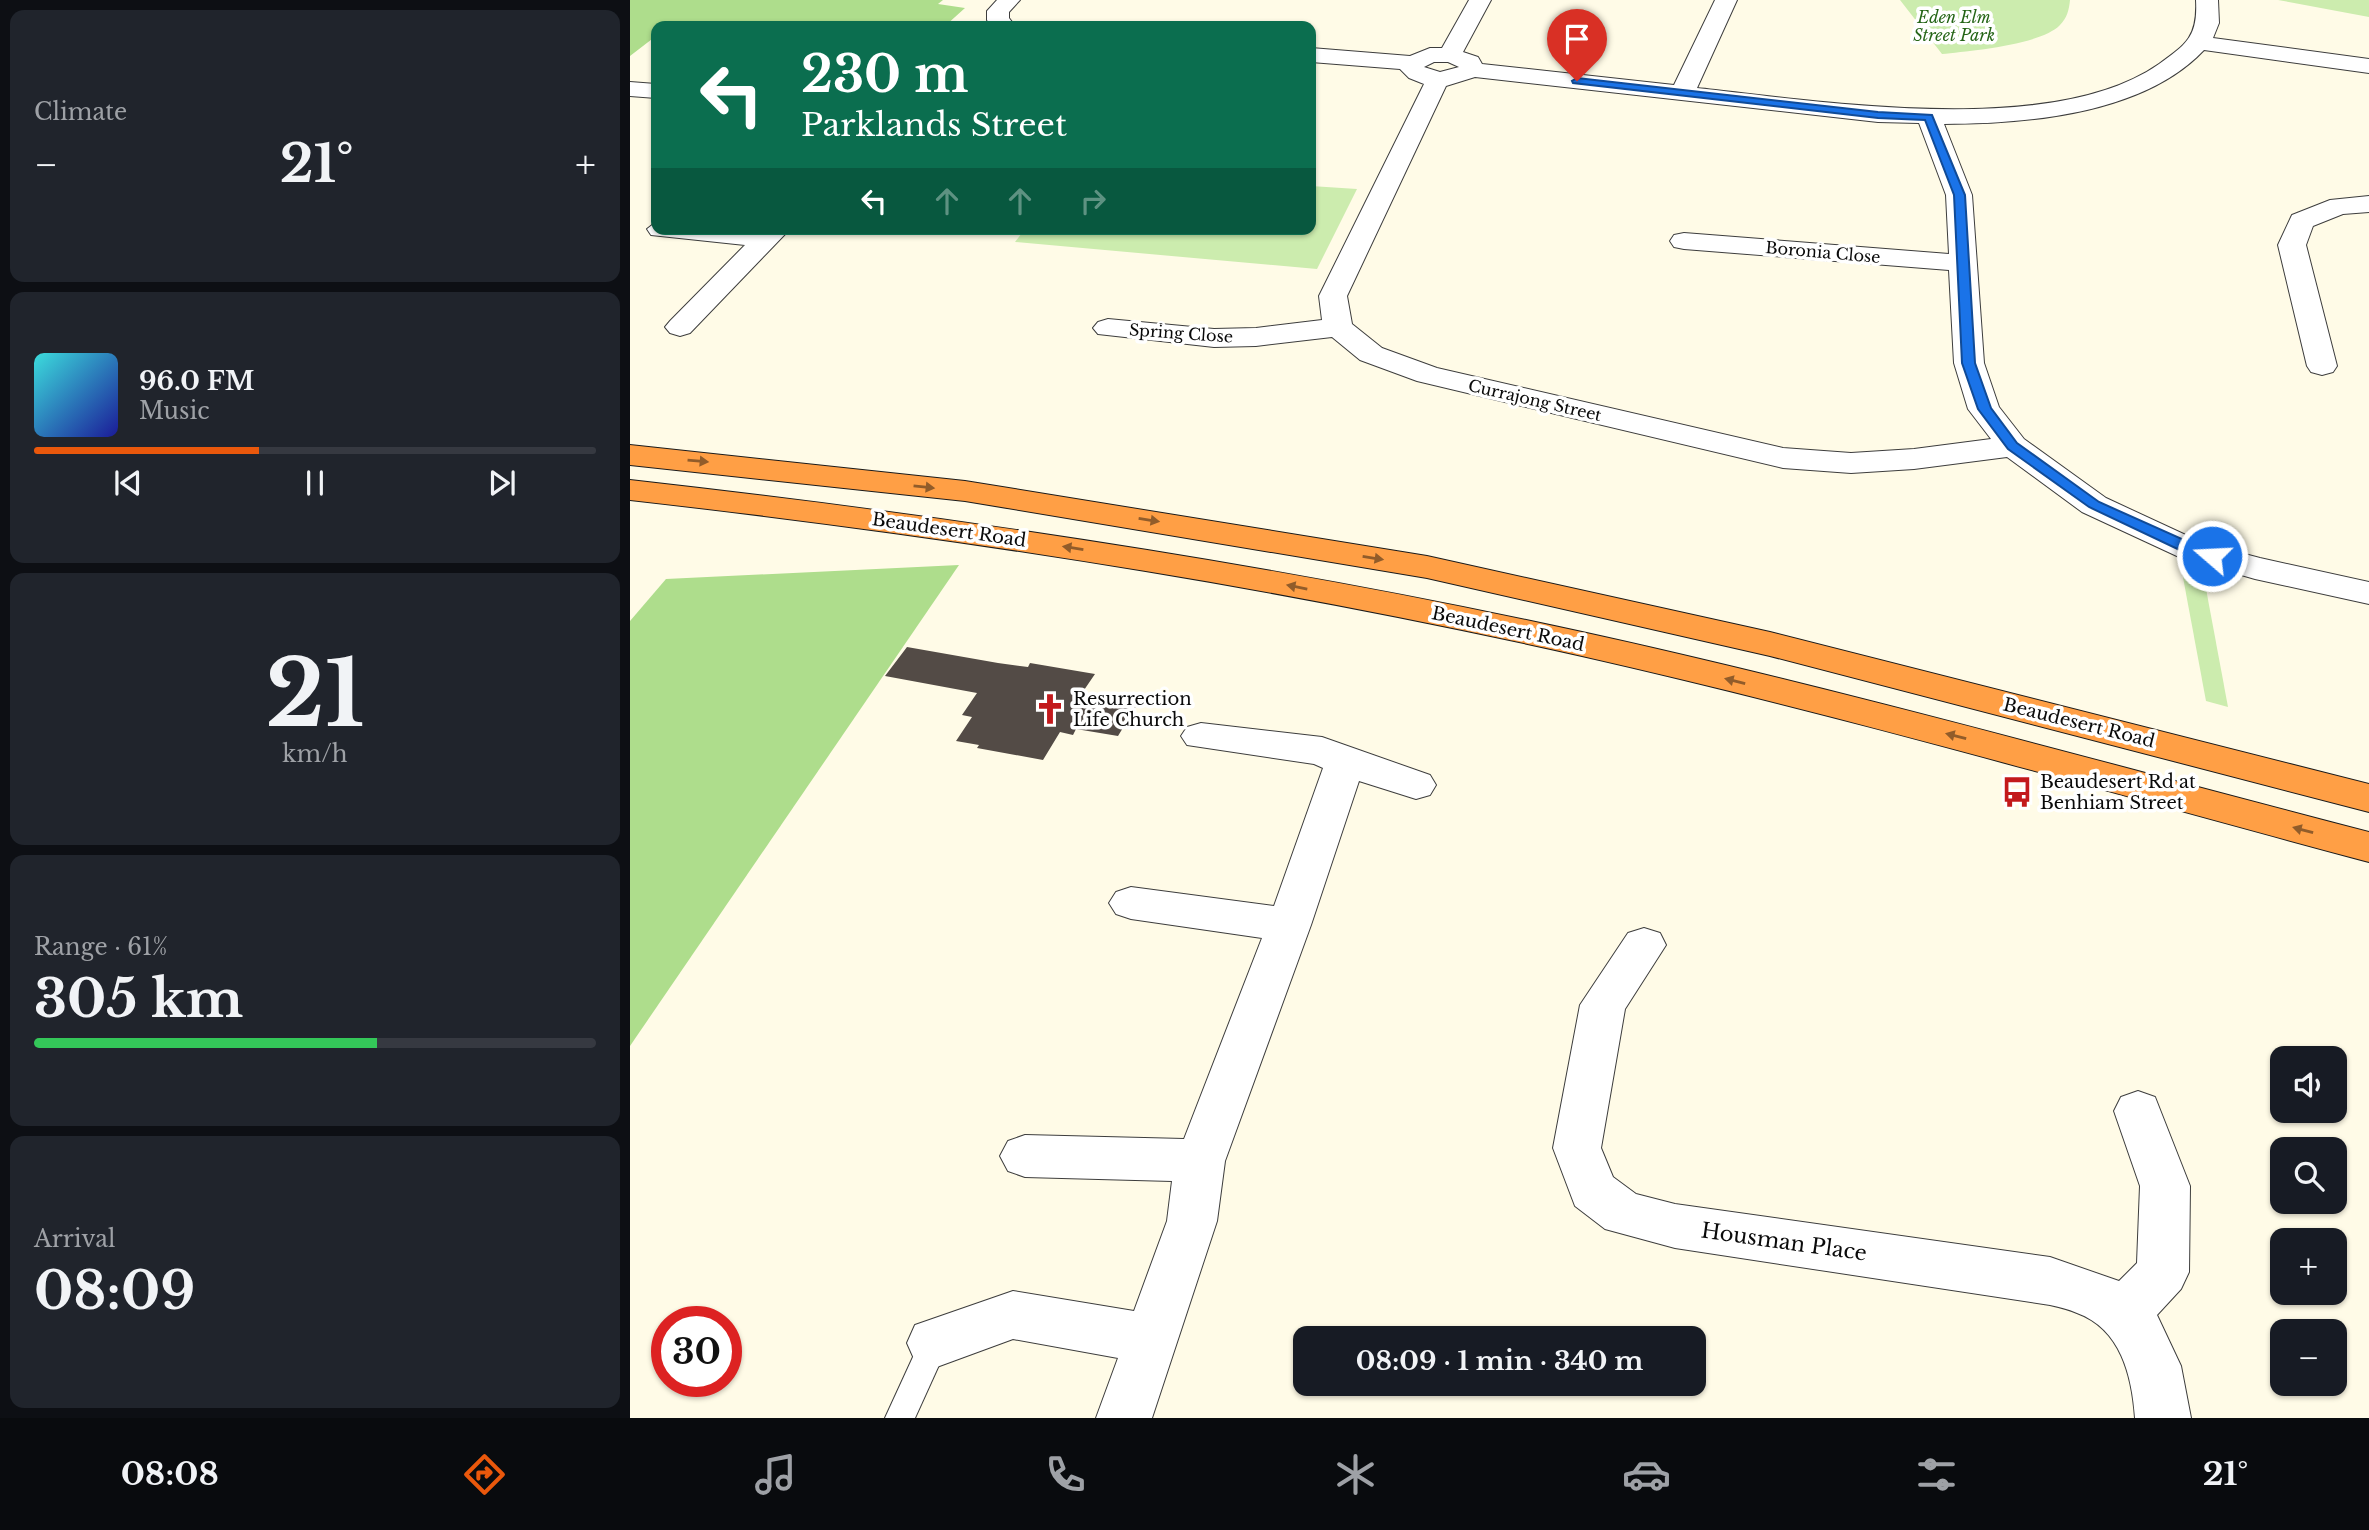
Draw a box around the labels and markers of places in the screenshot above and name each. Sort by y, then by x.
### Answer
pin [1547,9,1607,81]
place label: Resurrection Life Church [1073,688,1192,731]
church icon: Resurrection Life Church [1033,692,1067,726]
place label: Beaudesert Rd at Benhiam Street [2040,771,2196,814]
bus stop icon: Beaudesert Rd at Benhiam Street [2000,775,2034,809]

